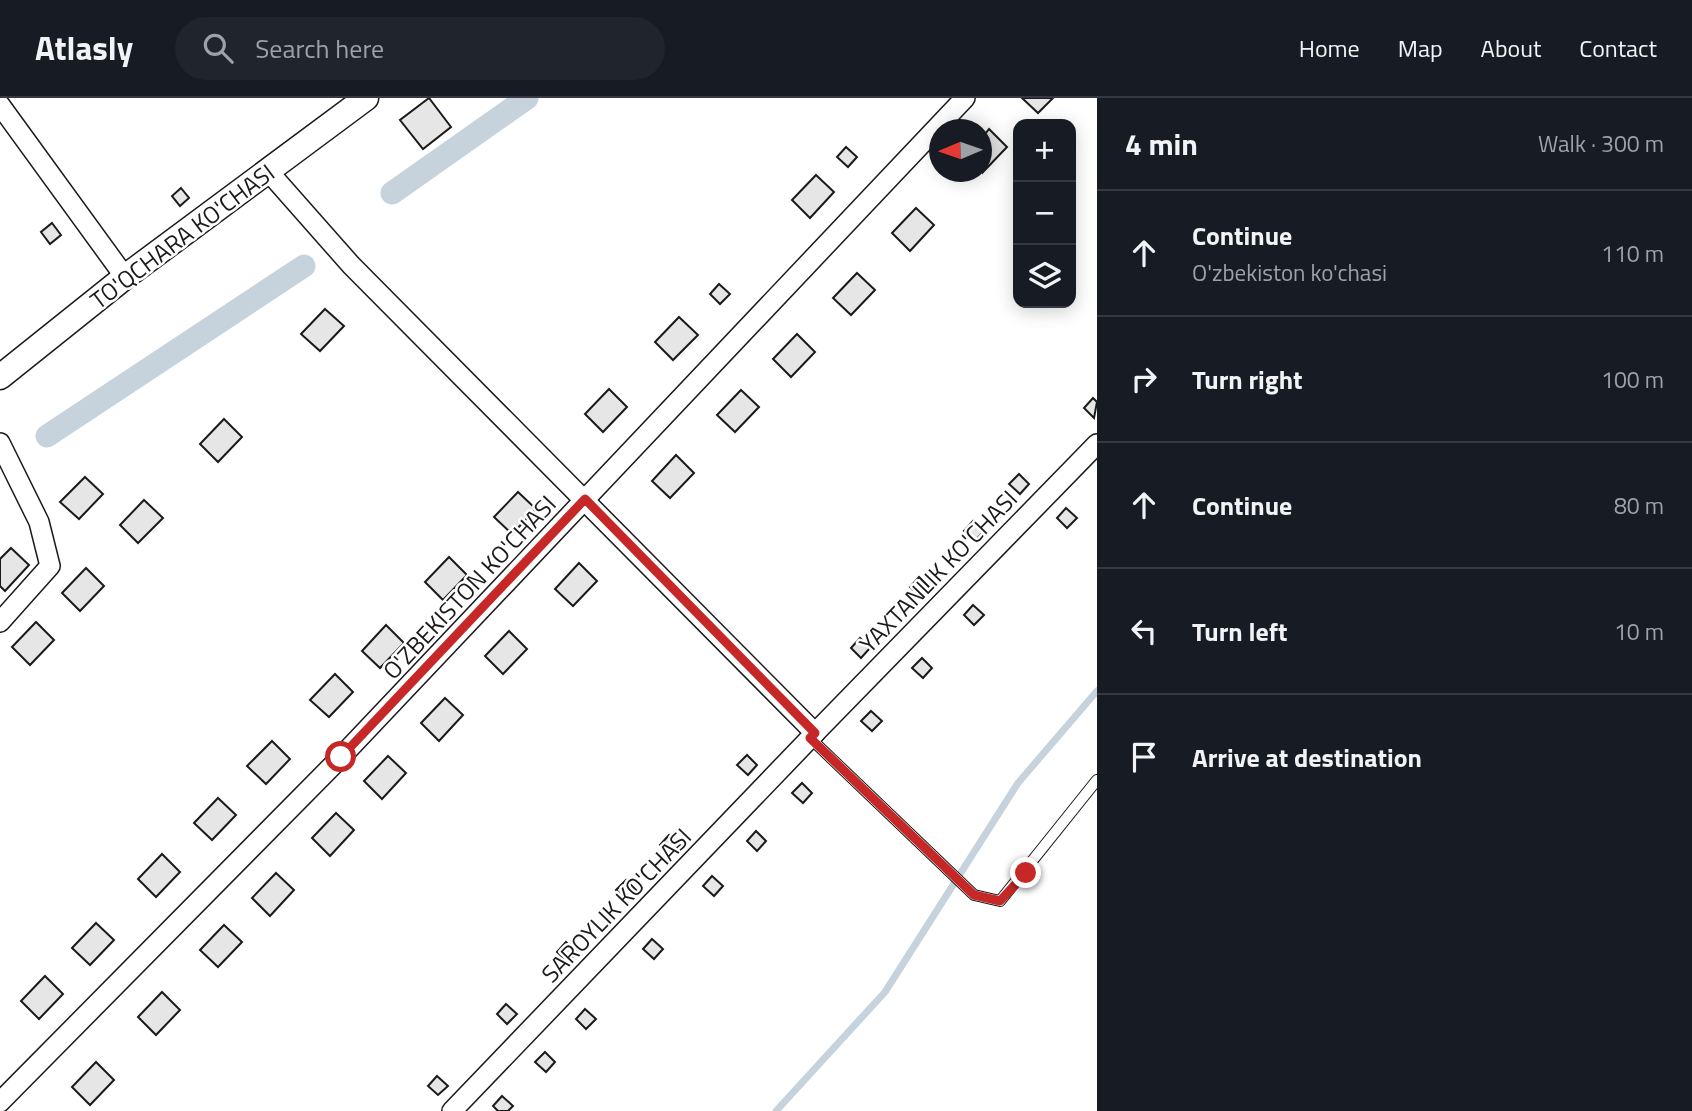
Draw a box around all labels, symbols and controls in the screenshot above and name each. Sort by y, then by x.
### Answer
search box [175,17,665,80]
text: Atlasly [35,23,133,73]
icon: search [199,29,237,67]
text: Search here [255,29,384,68]
text: Home [1299,30,1360,66]
text: Map [1398,30,1443,66]
text: About [1481,30,1541,66]
text: Contact [1579,30,1657,66]
north arrow [929,119,992,182]
map controls [1013,119,1076,308]
button: + [1013,119,1076,182]
text: 4 min [1125,121,1198,167]
text: Walk · 300 m [1538,126,1664,161]
street label: TO'QCHARA KO'CHASI [82,155,282,317]
button: − [1013,182,1076,245]
text: Continue [1192,216,1292,255]
icon: ahead [1125,234,1163,272]
text: 110 m [1601,236,1664,271]
button: layers [1013,245,1076,308]
text: O'zbekiston ko'chasi [1192,255,1387,290]
icon: right [1125,360,1163,398]
text: Turn right [1192,360,1303,399]
text: 100 m [1601,362,1664,397]
street label: YAXTANLIK KO'CHASI [851,481,1025,661]
icon: ahead [1125,486,1163,524]
text: Continue [1192,486,1292,525]
street label: O'ZBEKISTON KO'CHASI [374,487,564,687]
text: 80 m [1614,488,1664,523]
icon: left [1125,612,1163,650]
text: Turn left [1192,612,1287,651]
text: 10 m [1614,614,1664,649]
icon: arrive [1125,738,1163,776]
text: Arrive at destination [1192,738,1422,777]
route start [325,741,356,772]
street label: SAROYLIK KO'CHASI [533,820,699,990]
route end [1010,857,1041,888]

